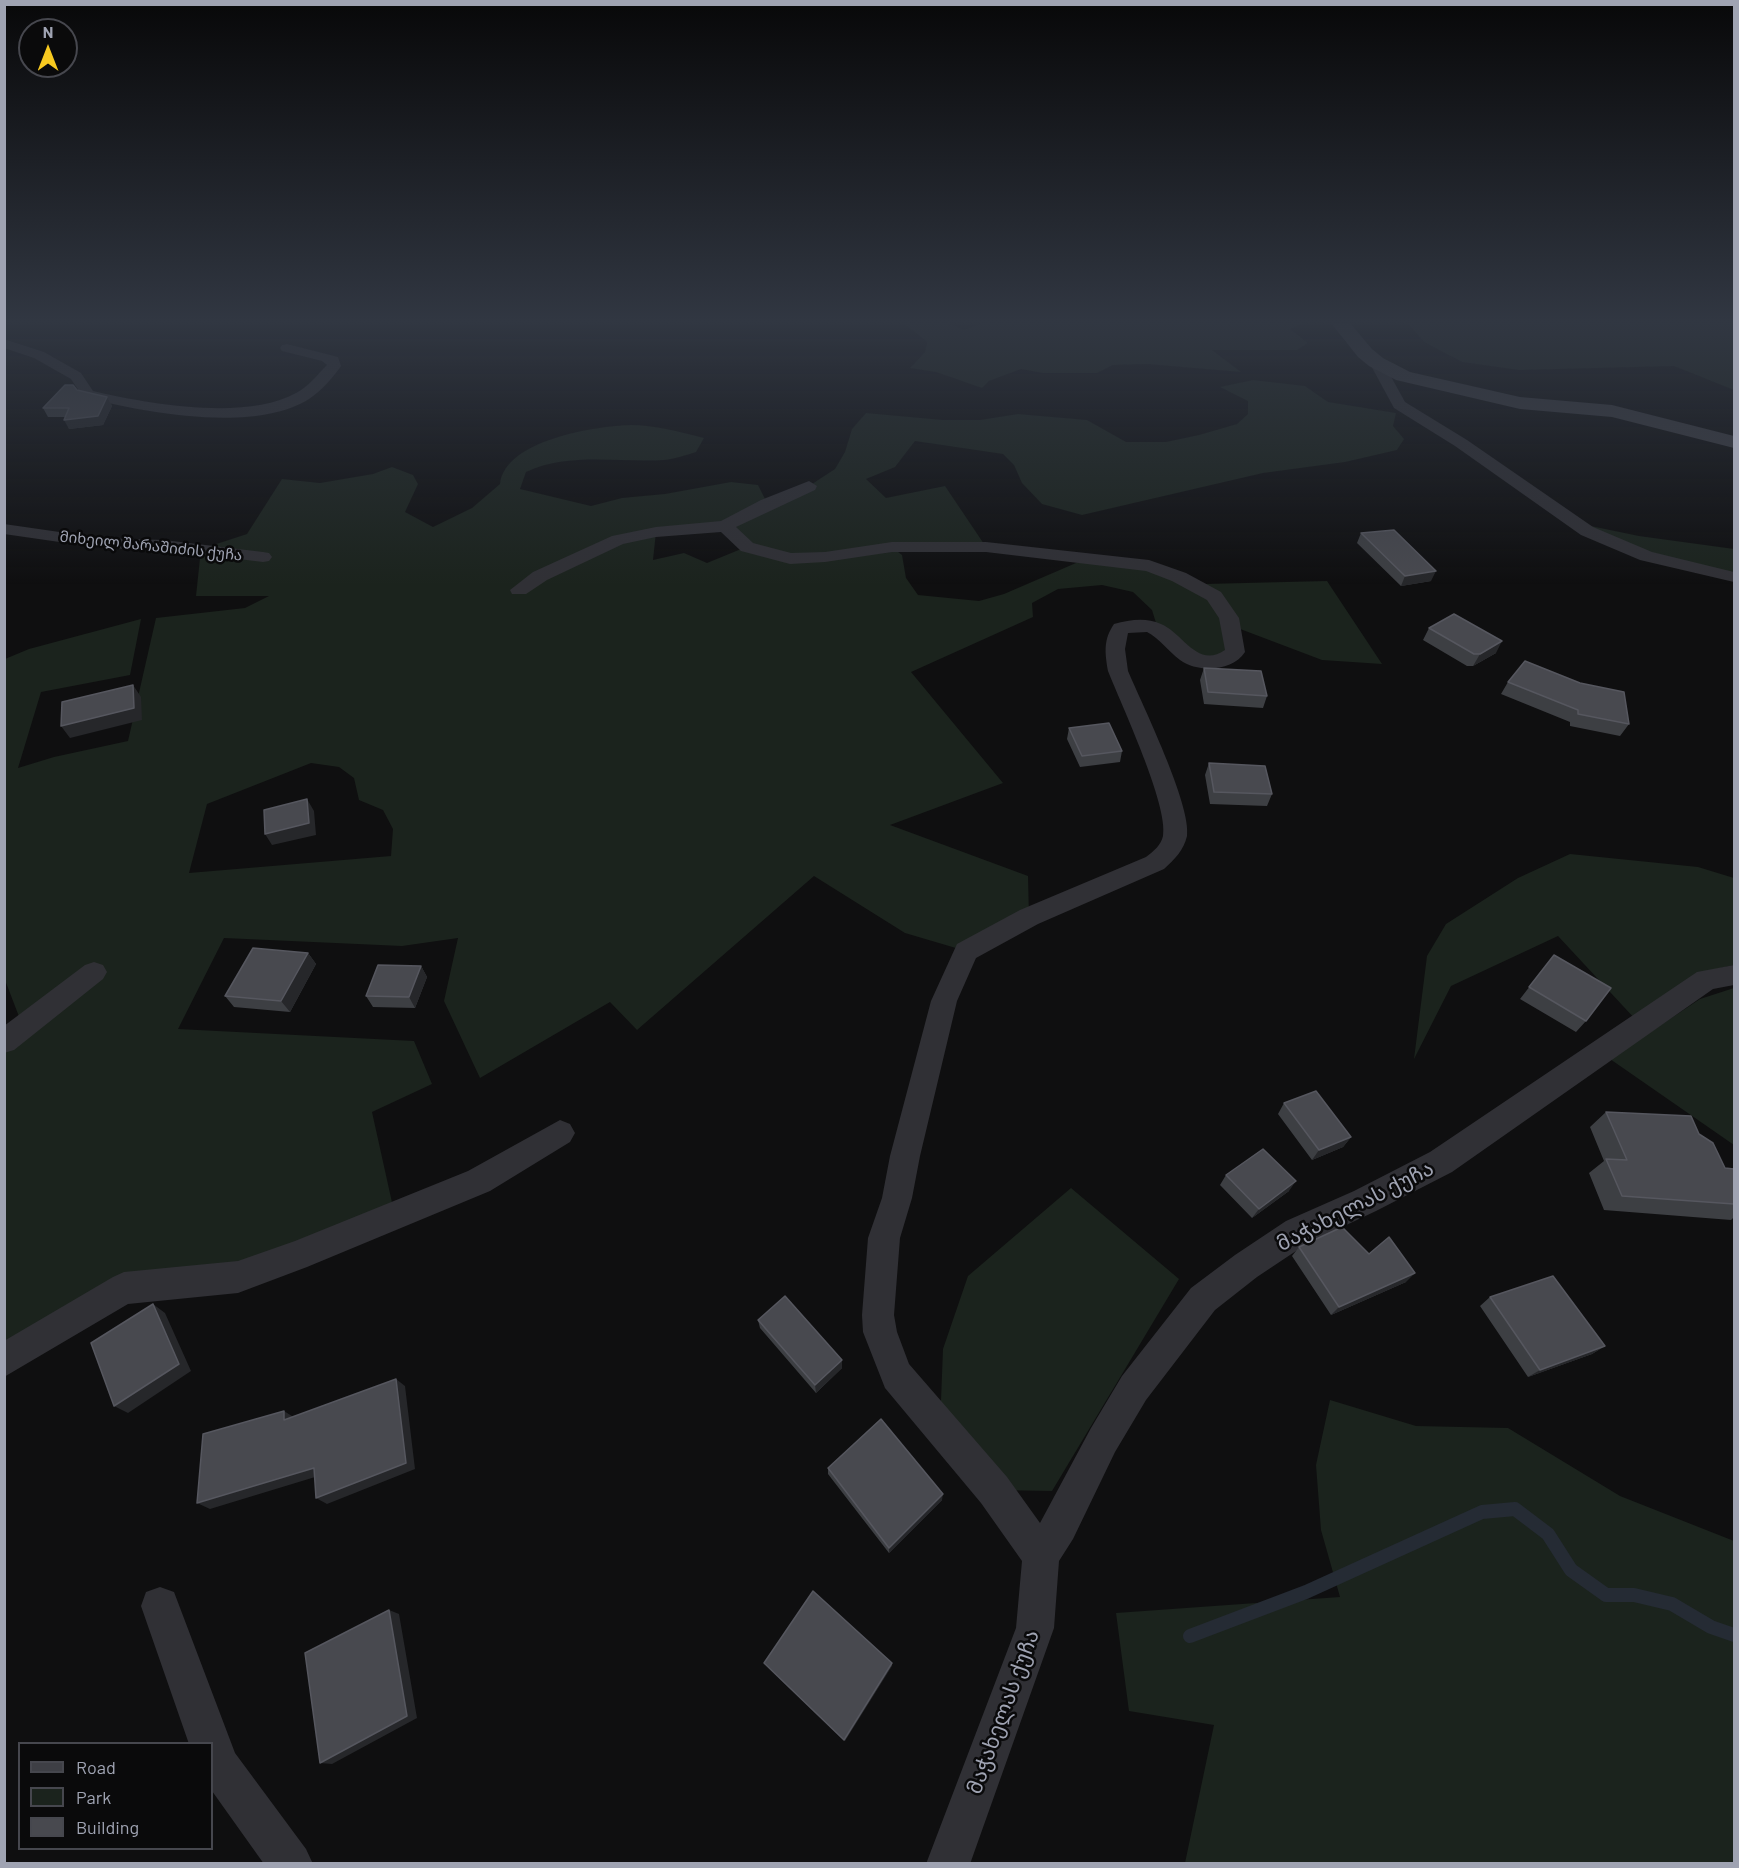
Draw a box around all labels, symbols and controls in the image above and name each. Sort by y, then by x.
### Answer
north arrow [18,18,78,78]
text: N [43,22,53,41]
street label: მიხეილ შარაშიძის ქუჩა [59,527,243,565]
street label: მაჭახელას ქუჩა [1272,1156,1438,1256]
street label: მაჭახელას ქუჩა [962,1626,1044,1798]
legend [18,1742,213,1850]
text: Road [76,1756,116,1778]
text: Park [76,1786,111,1808]
text: Building [76,1816,139,1838]

